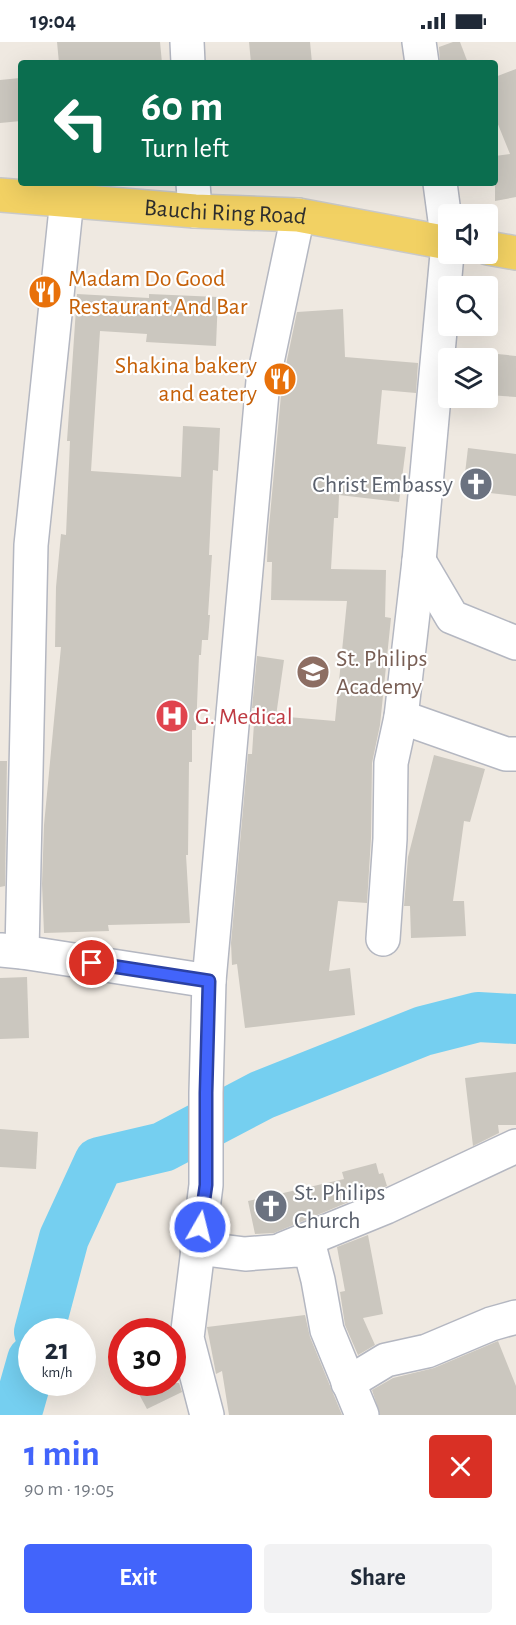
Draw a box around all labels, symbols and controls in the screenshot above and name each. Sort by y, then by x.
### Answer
text: 19:04 [30,10,76,32]
icon: left [42,84,120,162]
text: 60 m [141,86,223,128]
text: Turn left [141,135,229,162]
street label: Bauchi Ring Road [143,196,308,229]
map controls [438,204,498,408]
button: sound [438,204,498,264]
place label: Madam Do Good Restaurant And Bar [68,267,248,319]
restaurant icon: Madam Do Good Restaurant And Bar [27,274,63,310]
button: search [438,276,498,336]
button: layers [438,348,498,408]
place label: Shakina bakery and eatery [115,354,257,406]
restaurant icon: Shakina bakery and eatery [262,361,298,397]
church icon: Christ Embassy [458,466,494,502]
place label: Christ Embassy [312,473,453,497]
place label: St. Philips Academy [336,647,427,699]
school or university icon: St. Philips Academy [295,654,331,690]
hospital icon: G. Medical [154,698,190,734]
place label: G. Medical [195,705,293,729]
pin [66,937,117,988]
icon: arrive [75,946,108,979]
place label: St. Philips Church [294,1181,385,1233]
church icon: St. Philips Church [253,1188,289,1224]
position arrow [168,1195,232,1259]
speed limit sign: 30 [108,1318,186,1396]
text: 21 [45,1335,69,1365]
text: km/h [42,1365,72,1380]
button: close [429,1435,492,1498]
text: 1 min [24,1436,100,1472]
text: 90 m · 19:05 [24,1479,114,1499]
button: Exit [24,1544,252,1613]
button: Share [264,1544,492,1613]

